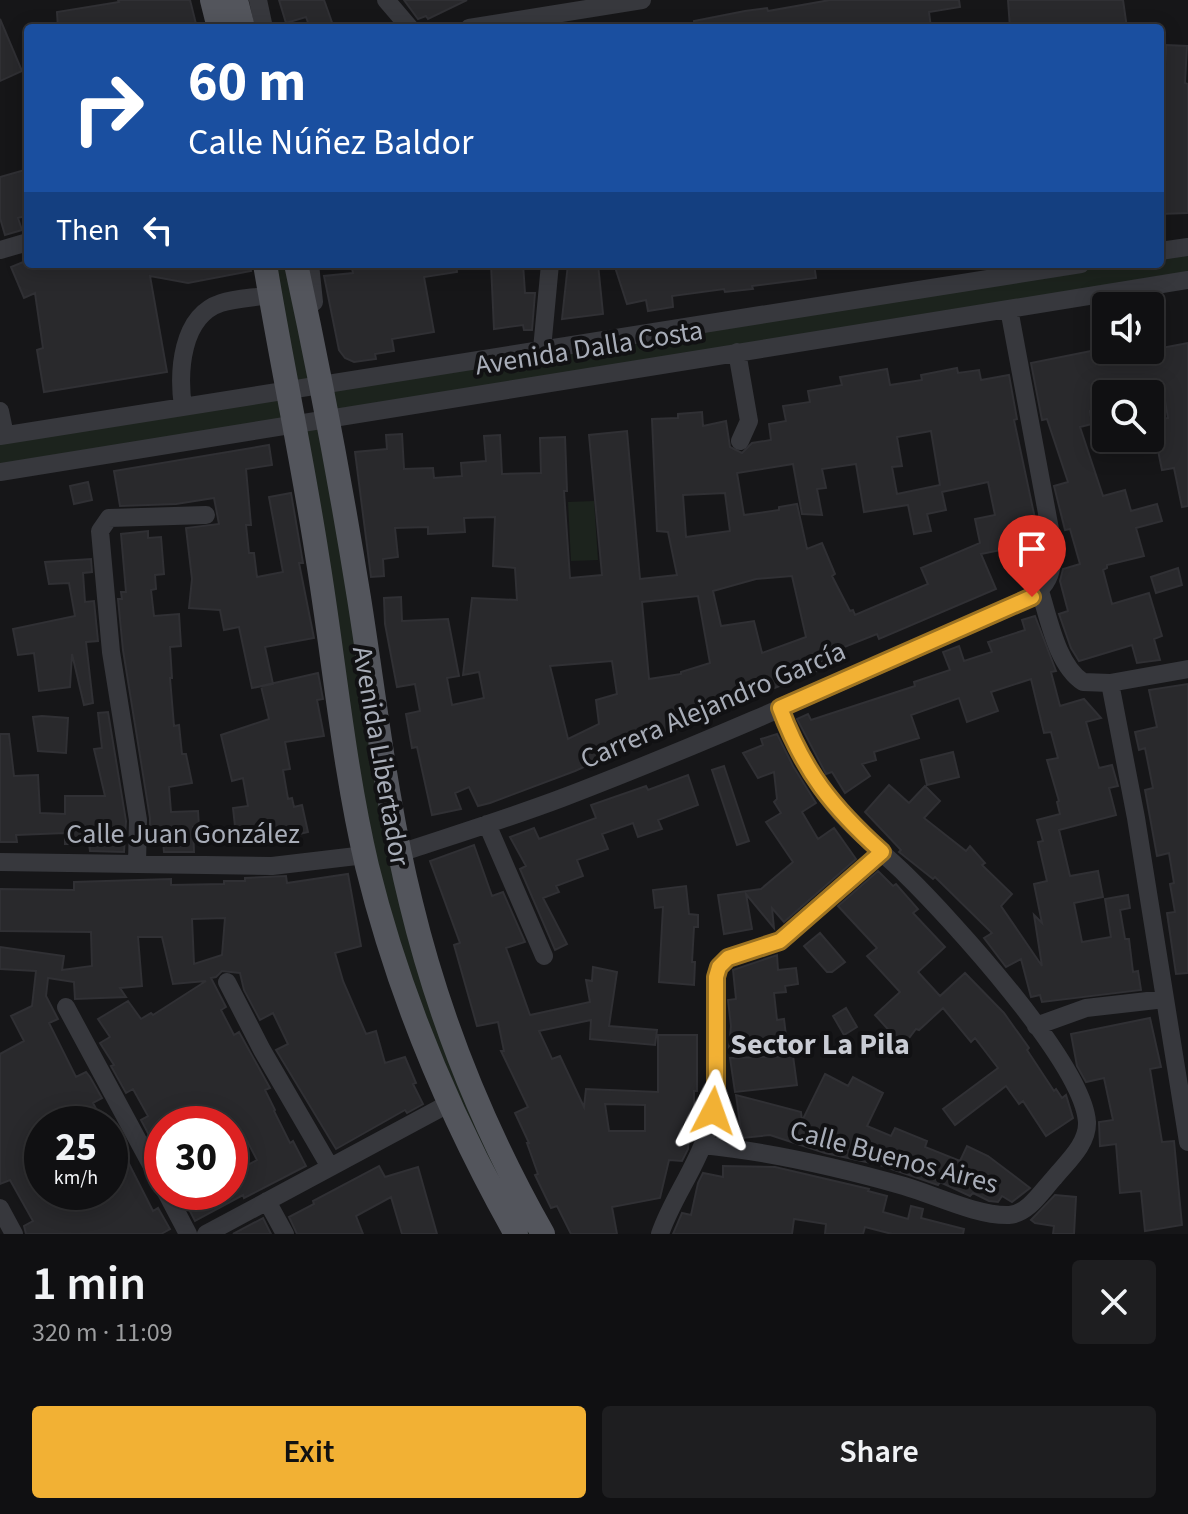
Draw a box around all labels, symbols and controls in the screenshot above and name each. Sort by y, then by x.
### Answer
text: 60 m [188,43,306,122]
icon: right [56,56,160,160]
text: Calle Núñez Baldor [188,117,474,168]
icon: left [136,208,180,252]
text: Then [56,209,120,252]
map controls [1092,292,1164,452]
button: sound [1092,292,1164,364]
street label: Avenida Dalla Costa [472,310,706,386]
button: search [1092,380,1164,452]
pin [998,515,1066,597]
icon: arrive [1010,527,1054,571]
street label: Carrera Alejandro García [574,631,852,779]
street label: Avenida Libertador [342,643,420,869]
street label: Calle Juan González [66,814,300,854]
district label: Sector La Pila [730,1023,910,1066]
position arrow [671,1069,755,1153]
speed limit sign: 30 [144,1106,248,1210]
street label: Calle Buenos Aires [785,1110,1003,1204]
text: 25 [55,1119,97,1176]
text: km/h [54,1164,98,1192]
text: 1 min [32,1250,146,1318]
button: close [1072,1260,1156,1344]
text: 320 m · 11:09 [32,1314,173,1351]
button: Exit [32,1406,586,1498]
button: Share [602,1406,1156,1498]

